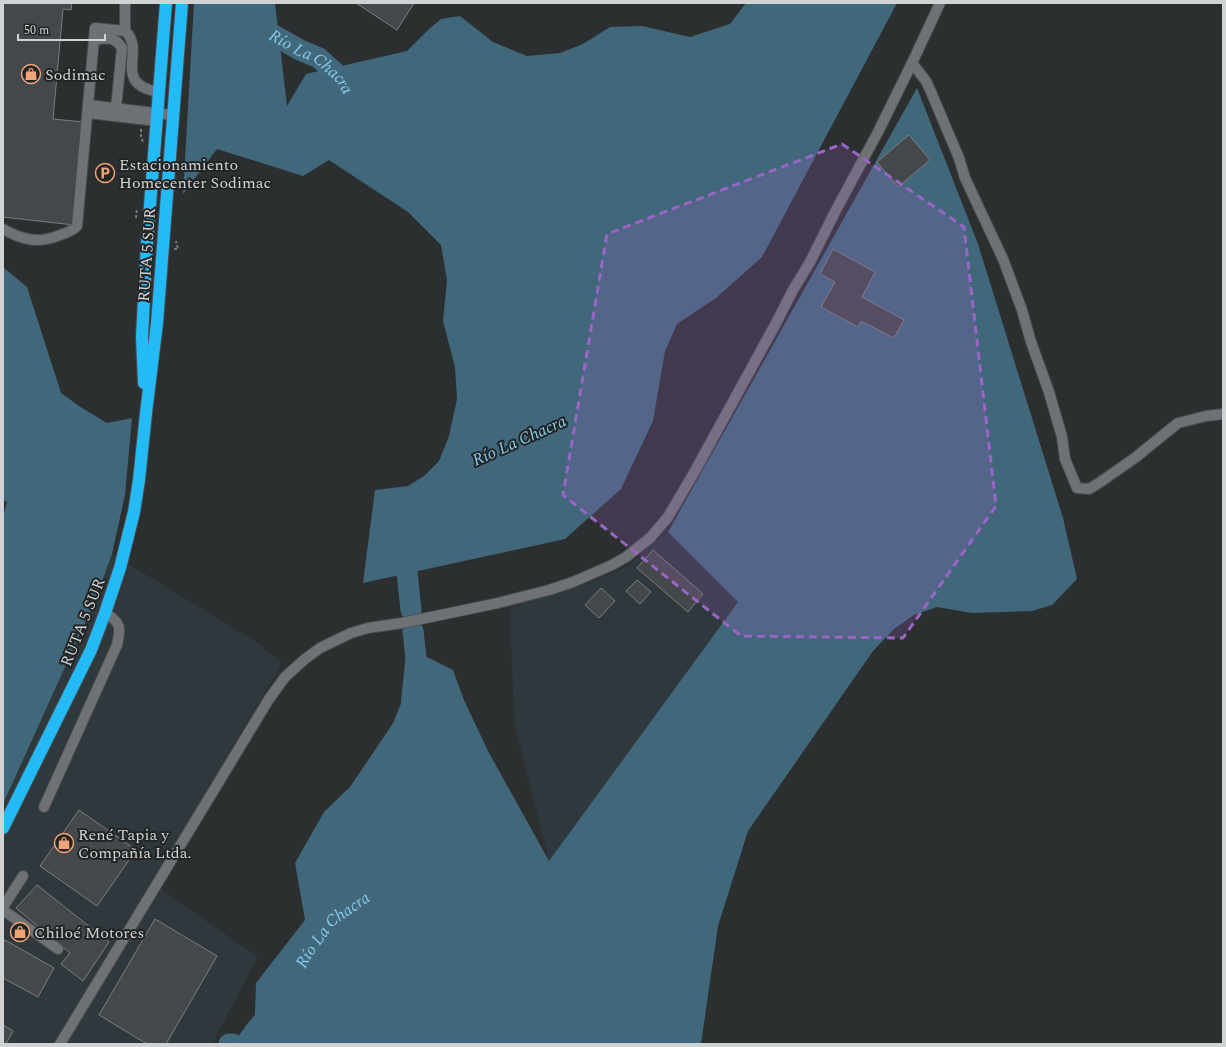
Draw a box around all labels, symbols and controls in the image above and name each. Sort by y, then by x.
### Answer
scale bar [18,16,105,42]
text: 50 m [24,21,49,40]
water label: Río La Chacra [264,23,360,99]
shop icon: Sodimac [20,63,42,85]
place label: Sodimac [45,63,106,87]
place label: Estacionamiento Homecenter Sodimac [119,153,271,195]
parking icon: Estacionamiento Homecenter Sodimac [94,162,116,184]
street label: RUTA 5 SUR [132,207,162,303]
water label: Río La Chacra [468,408,571,473]
street label: RUTA 5 SUR [54,574,112,670]
place label: René Tapia y Compañía Ltda. [78,823,192,865]
shop icon: René Tapia y Compañía Ltda. [53,832,75,854]
water label: Río La Chacra [289,885,376,973]
shop icon: Chiloé Motores [9,921,31,943]
place label: Chiloé Motores [34,921,144,945]

